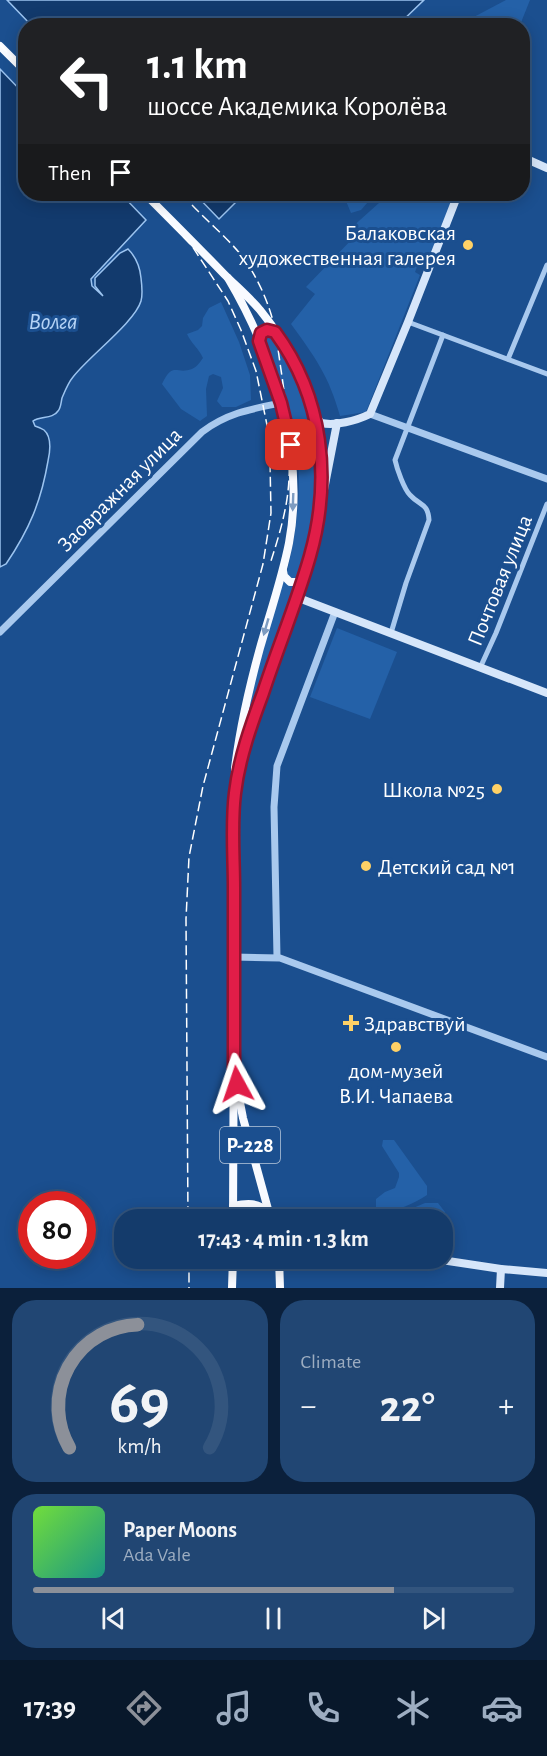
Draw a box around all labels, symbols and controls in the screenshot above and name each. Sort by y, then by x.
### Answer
icon: left [48,42,126,120]
text: 1.1 km [147,44,248,86]
text: шоссе Академика Королёва [147,93,447,120]
icon: arrive [104,156,137,189]
text: Then [48,162,92,184]
place label: Балаковская художественная галерея [239,222,456,269]
marker: Балаковская художественная галерея [461,238,475,252]
water label: Волга [28,310,78,334]
pin [265,419,316,470]
street label: Заовражная улица [54,424,186,556]
icon: arrive [274,428,307,461]
one-way arrow [289,492,298,511]
street label: Почтовая улица [464,512,536,649]
one-way arrow [261,618,270,636]
place label: Школа №25 [382,779,485,801]
marker: Школа №25 [490,782,504,796]
place label: Детский сад №1 [378,856,516,878]
marker: Детский сад №1 [359,859,373,873]
place label: Здравствуй [364,1013,466,1035]
marker: Здравствуй [342,1014,360,1032]
marker: дом-музей В.И. Чапаева [389,1040,403,1054]
position arrow [205,1052,269,1116]
place label: дом-музей В.И. Чапаева [339,1060,453,1107]
road number: Р-228 [220,1127,280,1163]
speed limit sign: 80 [18,1191,96,1269]
text: 17:43 · 4 min · 1.3 km [198,1228,369,1250]
text: Climate [301,1352,361,1372]
text: 69 [110,1372,170,1434]
text: 22° [379,1385,435,1430]
text: − [301,1390,316,1423]
text: + [498,1390,514,1423]
text: km/h [118,1436,162,1457]
text: Paper Moons [123,1519,237,1541]
text: Ada Vale [123,1545,191,1565]
icon: previous [97,1602,130,1635]
icon: pause [257,1602,290,1635]
icon: next [417,1602,450,1635]
icon: directions [123,1687,165,1729]
icon: music [213,1687,255,1729]
icon: phone [302,1687,344,1729]
icon: climate [392,1687,434,1729]
icon: car [481,1687,523,1729]
text: 17:39 [24,1694,76,1721]

